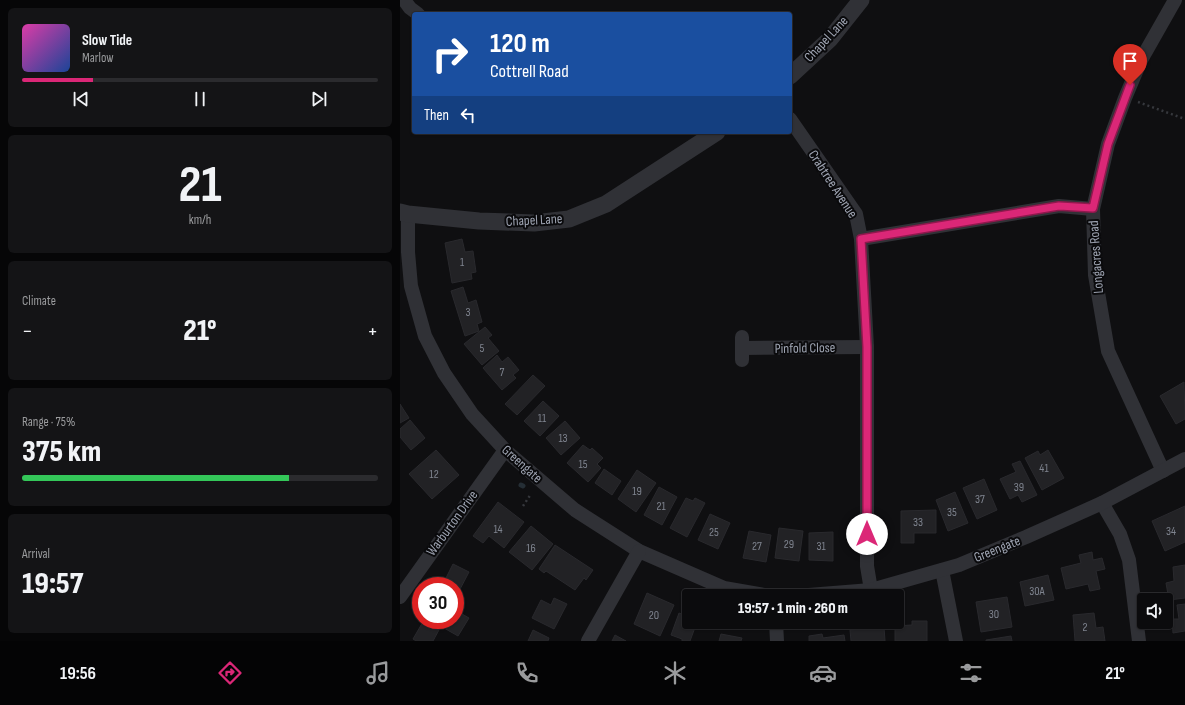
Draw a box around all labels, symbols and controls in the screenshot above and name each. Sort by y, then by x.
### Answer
street label: Chapel Lane [800,12,852,66]
text: 120 m [490,27,550,60]
icon: right [424,28,476,80]
text: Slow Tide [82,31,132,50]
pin [1113,44,1147,85]
text: Marlow [82,50,114,66]
icon: arrive [1119,50,1141,72]
text: Cottrell Road [490,61,569,82]
icon: previous [70,88,92,110]
icon: pause [189,88,211,110]
icon: next [308,88,330,110]
icon: left [457,104,479,126]
text: Then [424,106,449,125]
street label: Crabtree Avenue [805,147,861,221]
text: 21 [178,154,222,217]
street label: Chapel Lane [505,210,563,230]
text: km/h [189,212,211,228]
street label: Longacres Road [1085,220,1107,294]
house number: 1 [460,255,465,270]
text: Climate [22,293,56,309]
house number: 3 [465,305,471,320]
text: 21° [183,313,217,349]
text: − [22,318,33,345]
text: + [367,318,378,345]
street label: Pinfold Close [775,339,835,357]
house number: 5 [480,341,485,356]
house number: 7 [500,365,505,380]
house number: 11 [538,411,547,426]
text: Range · 75% [22,414,75,430]
house number: 13 [558,431,568,446]
text: 375 km [22,434,101,470]
street label: Greengate [498,441,546,487]
house number: 15 [578,457,588,472]
house number: 41 [1039,461,1049,476]
house number: 12 [429,467,439,482]
house number: 39 [1014,480,1024,495]
house number: 19 [632,484,642,499]
street label: Warburton Drive [423,487,481,559]
house number: 37 [975,492,985,507]
house number: 21 [656,499,666,514]
house number: 35 [947,505,957,520]
position arrow [846,513,888,555]
house number: 33 [913,515,923,530]
house number: 14 [493,522,503,537]
house number: 34 [1166,524,1176,539]
house number: 25 [709,525,719,540]
street label: Greengate [971,532,1023,566]
house number: 29 [784,537,794,552]
house number: 27 [752,539,762,554]
house number: 31 [816,539,826,554]
house number: 16 [526,541,536,556]
text: Arrival [22,546,50,562]
text: 19:57 [22,566,83,602]
speed limit sign: 30 [412,577,464,629]
house number: 30A [1029,584,1046,599]
map controls [1137,593,1173,629]
button: sound [1137,593,1173,629]
text: 19:57 · 1 min · 260 m [738,599,848,618]
house number: 30 [989,607,999,622]
house number: 20 [649,608,659,623]
house number: 2 [1083,620,1088,635]
icon: directions [216,659,244,687]
icon: music [364,659,392,687]
icon: phone [513,659,541,687]
icon: climate [661,659,689,687]
icon: car [809,659,837,687]
icon: filters [957,659,985,687]
text: 19:56 [60,663,96,684]
text: 21° [1105,663,1125,684]

